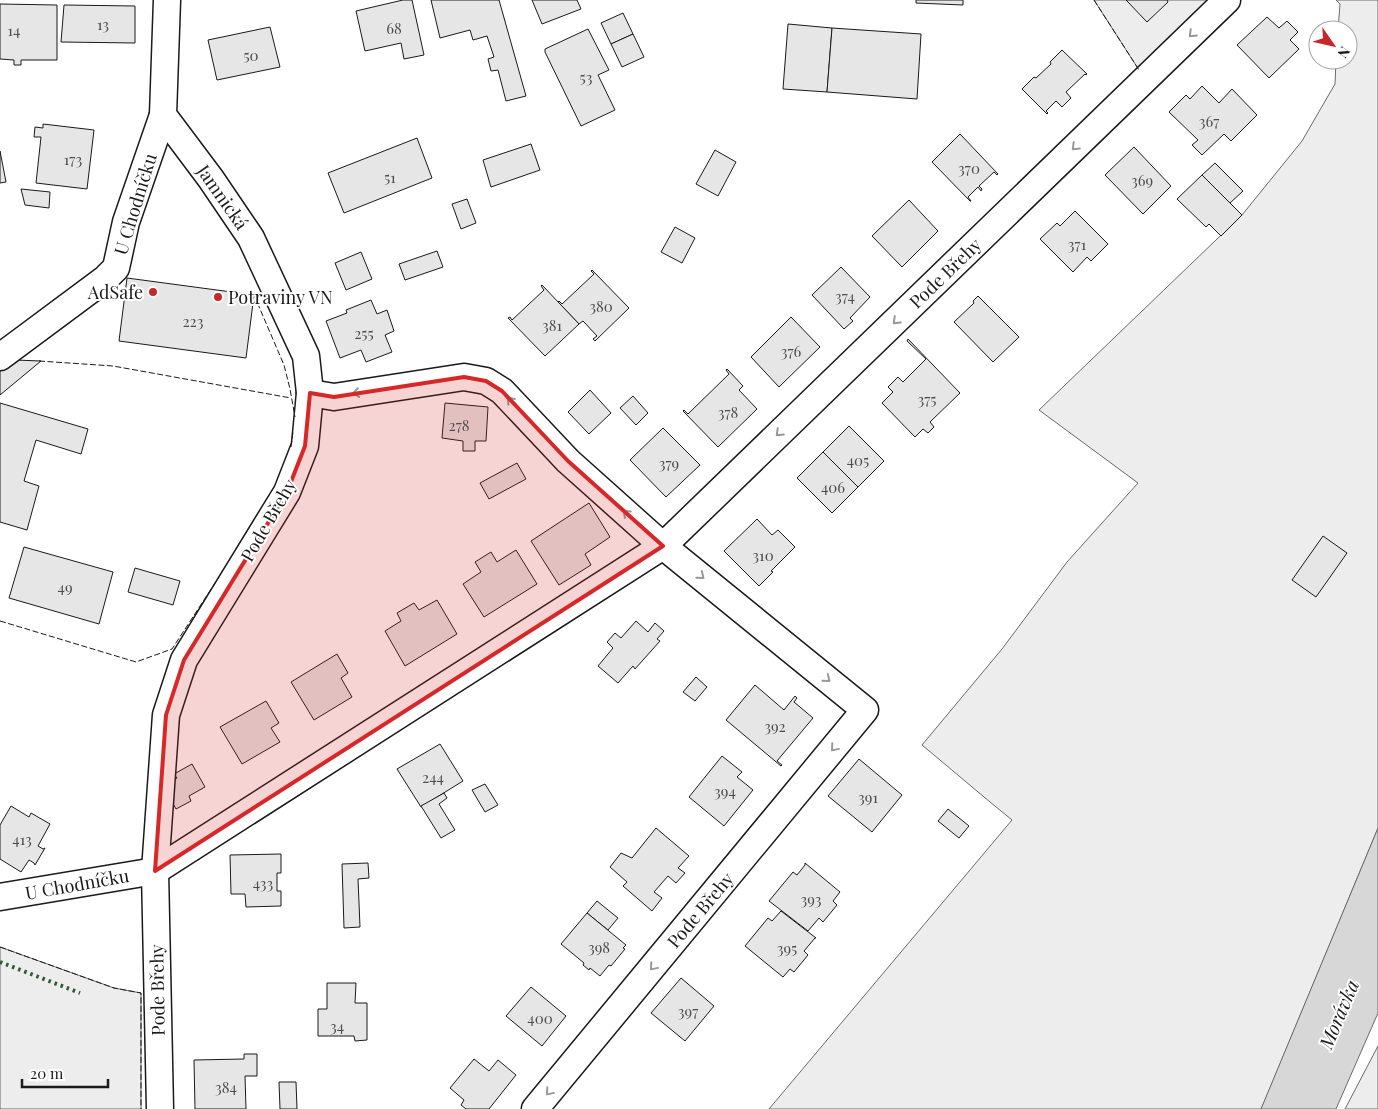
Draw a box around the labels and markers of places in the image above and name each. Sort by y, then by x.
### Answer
place label: AdSafe [87,280,143,304]
place label: Potraviny VN [228,285,333,309]
marker: AdSafe [147,286,159,298]
marker: Potraviny VN [212,291,224,303]

